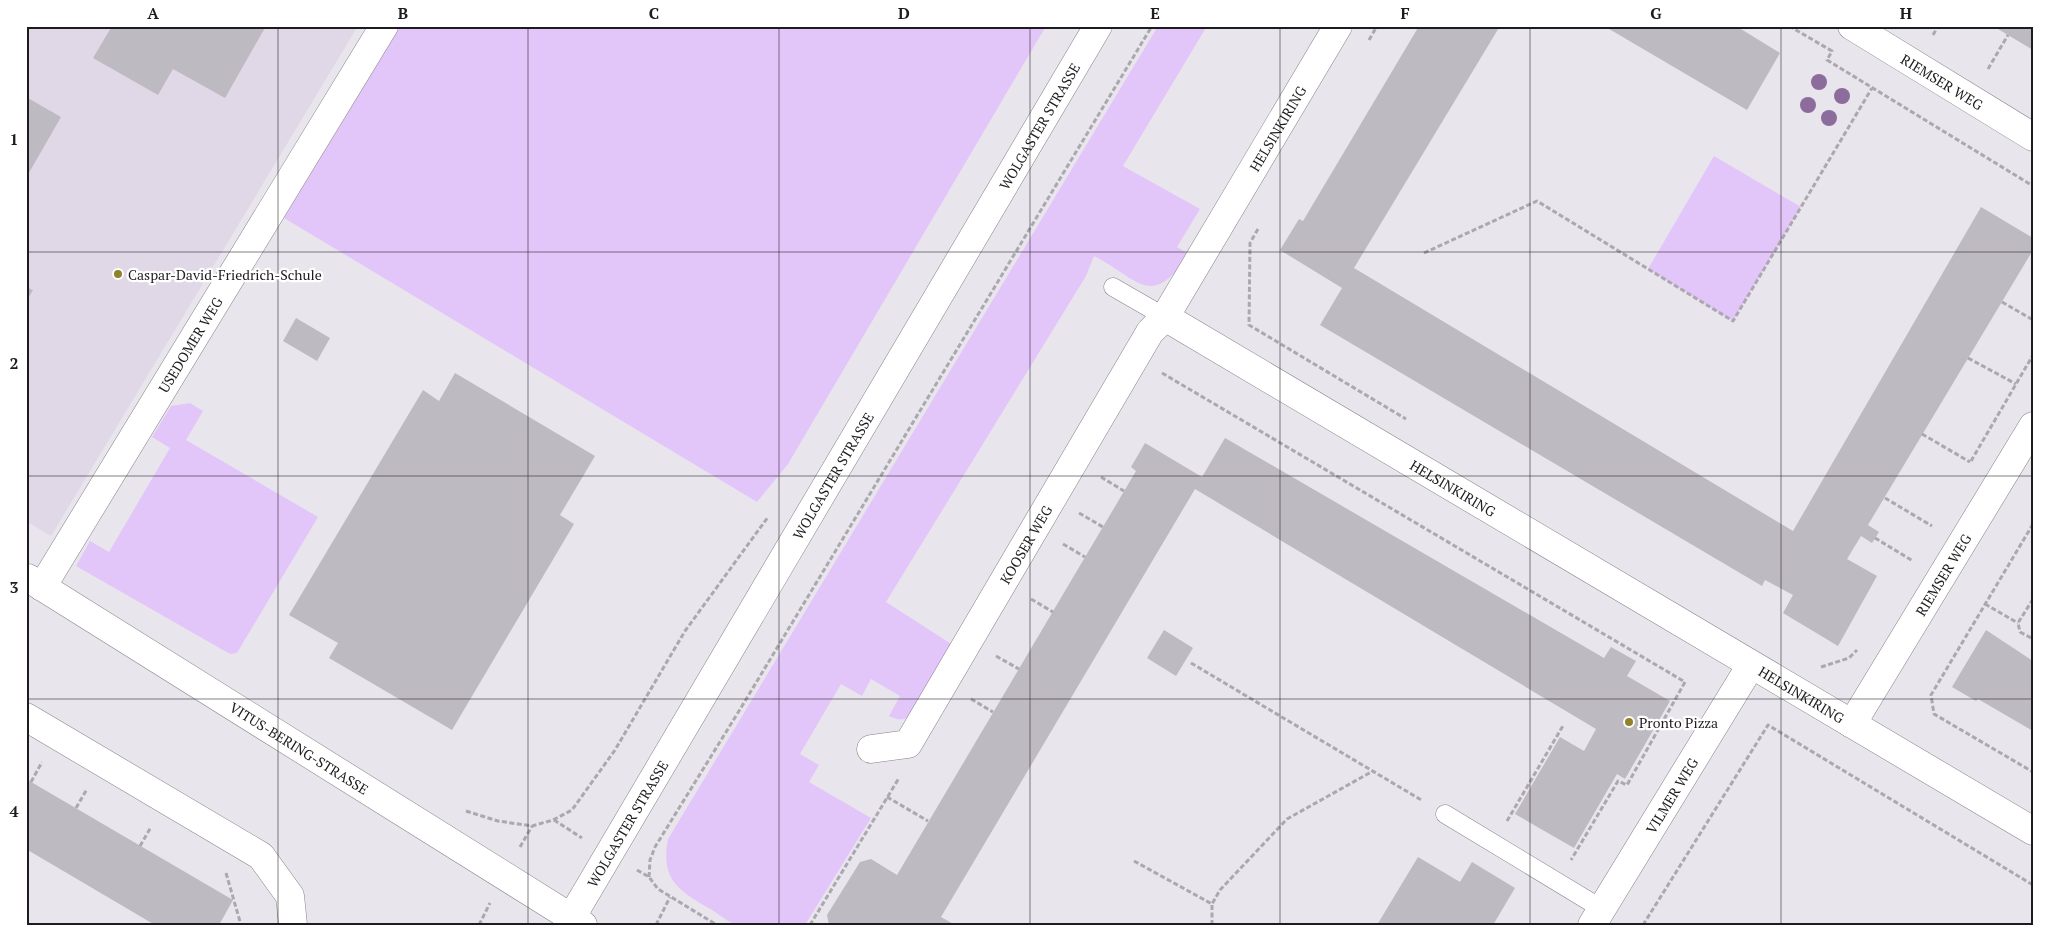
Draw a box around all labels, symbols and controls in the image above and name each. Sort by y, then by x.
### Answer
text: A [147,2,159,24]
text: B [398,2,408,24]
text: C [649,2,659,24]
text: D [898,2,910,24]
text: E [1150,2,1160,24]
text: F [1400,2,1410,24]
text: G [1650,2,1662,24]
text: H [1900,2,1912,24]
street label: RIEMSER WEG [1898,49,1987,114]
street label: WOLGASTER STRASSE [994,59,1084,193]
street label: HELSINKIRING [1244,82,1310,175]
text: 1 [9,128,19,150]
place label: Caspar-David-Friedrich-Schule [128,265,322,284]
marker: Caspar-David-Friedrich-Schule [112,268,124,280]
street label: USEDOMER WEG [153,293,226,396]
text: 2 [9,352,19,374]
street label: WOLGASTER STRASSE [788,409,877,542]
street label: HELSINKIRING [1407,455,1500,521]
street label: KOOSER WEG [995,501,1056,587]
street label: RIEMSER WEG [1911,529,1975,619]
text: 3 [9,576,19,598]
street label: HELSINKIRING [1755,661,1848,727]
street label: VITUS-BERING-STRASSE [226,697,372,798]
place label: Pronto Pizza [1639,713,1718,732]
marker: Pronto Pizza [1623,716,1635,728]
street label: VILMER WEG [1641,754,1702,837]
street label: WOLGASTER STRASSE [582,757,672,890]
text: 4 [9,800,19,822]

